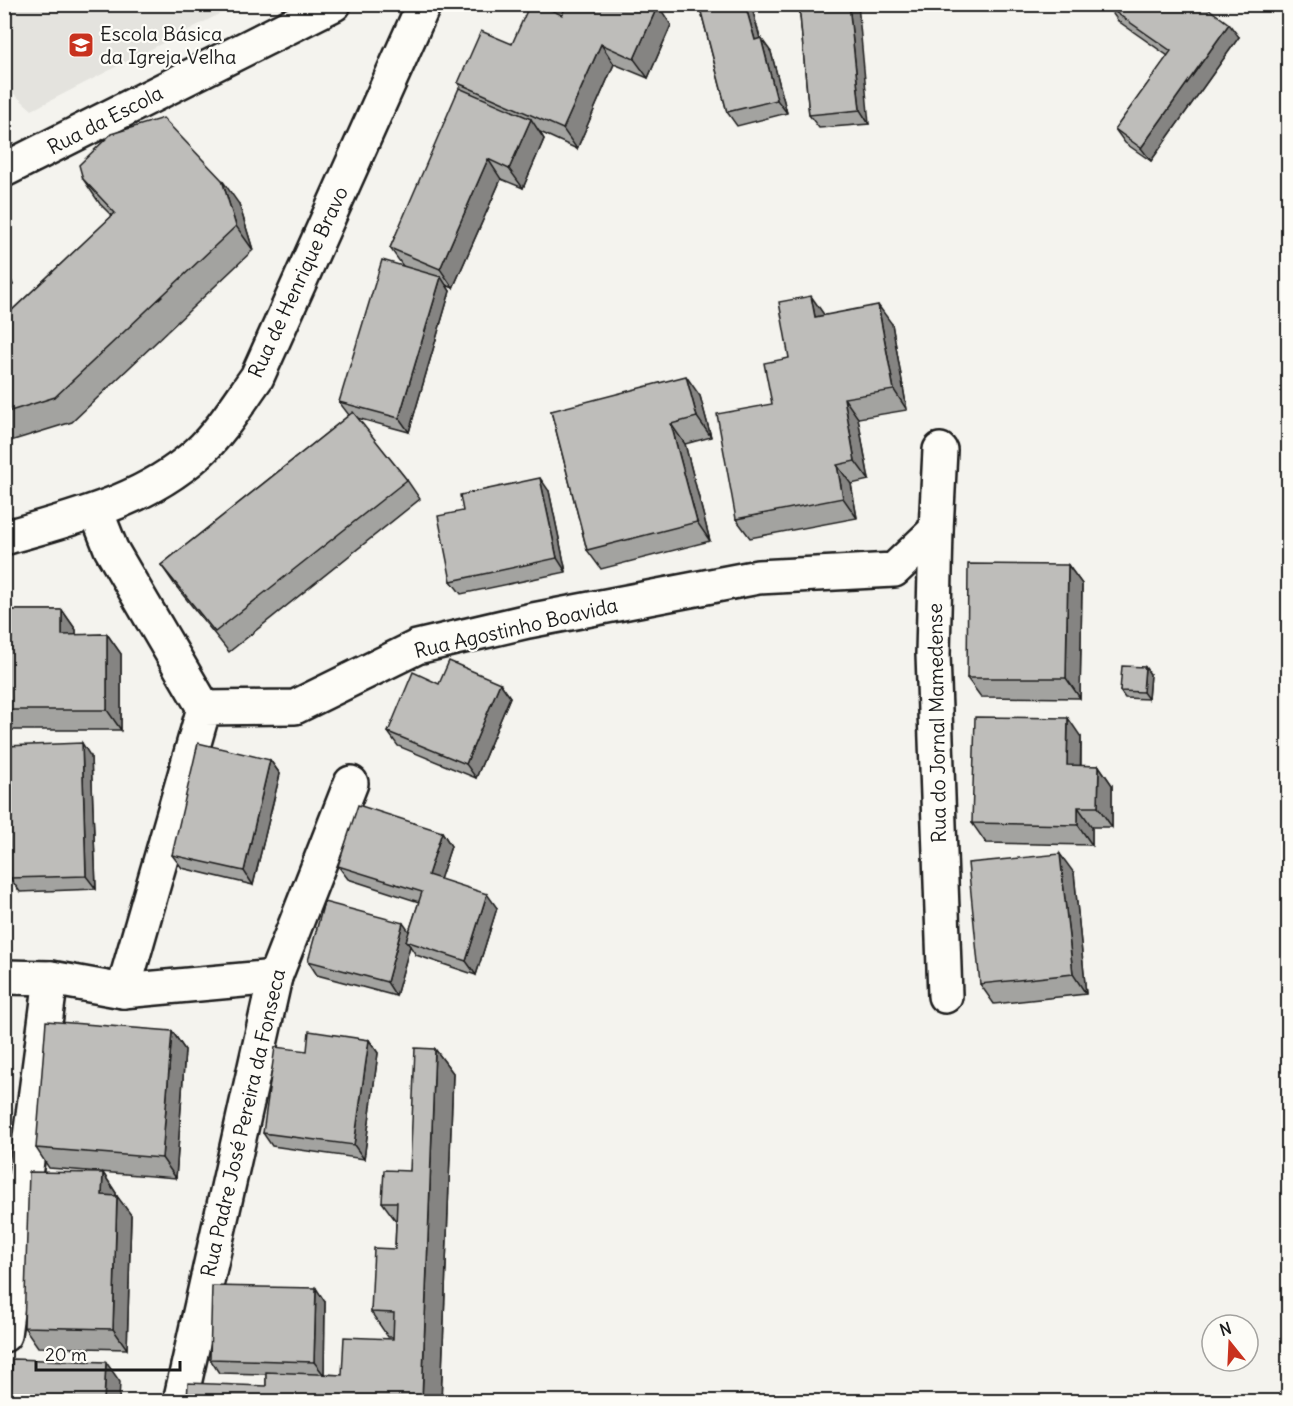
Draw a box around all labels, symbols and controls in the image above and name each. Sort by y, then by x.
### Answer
place label: Escola Básica da Igreja Velha [100,21,236,69]
school or university icon: Escola Básica da Igreja Velha [66,30,96,60]
street label: Rua da Escola [43,80,167,159]
street label: Rua de Henrique Bravo [242,182,353,382]
street label: Rua Agostinho Boavida [412,592,620,663]
street label: Rua do Jornal Mamedense [922,603,951,843]
street label: Rua Padre José Pereira da Fonseca [195,966,290,1279]
north arrow [1200,1313,1260,1373]
text: N [1217,1318,1234,1340]
scale bar [36,1334,180,1372]
text: 20 m [45,1343,87,1366]

